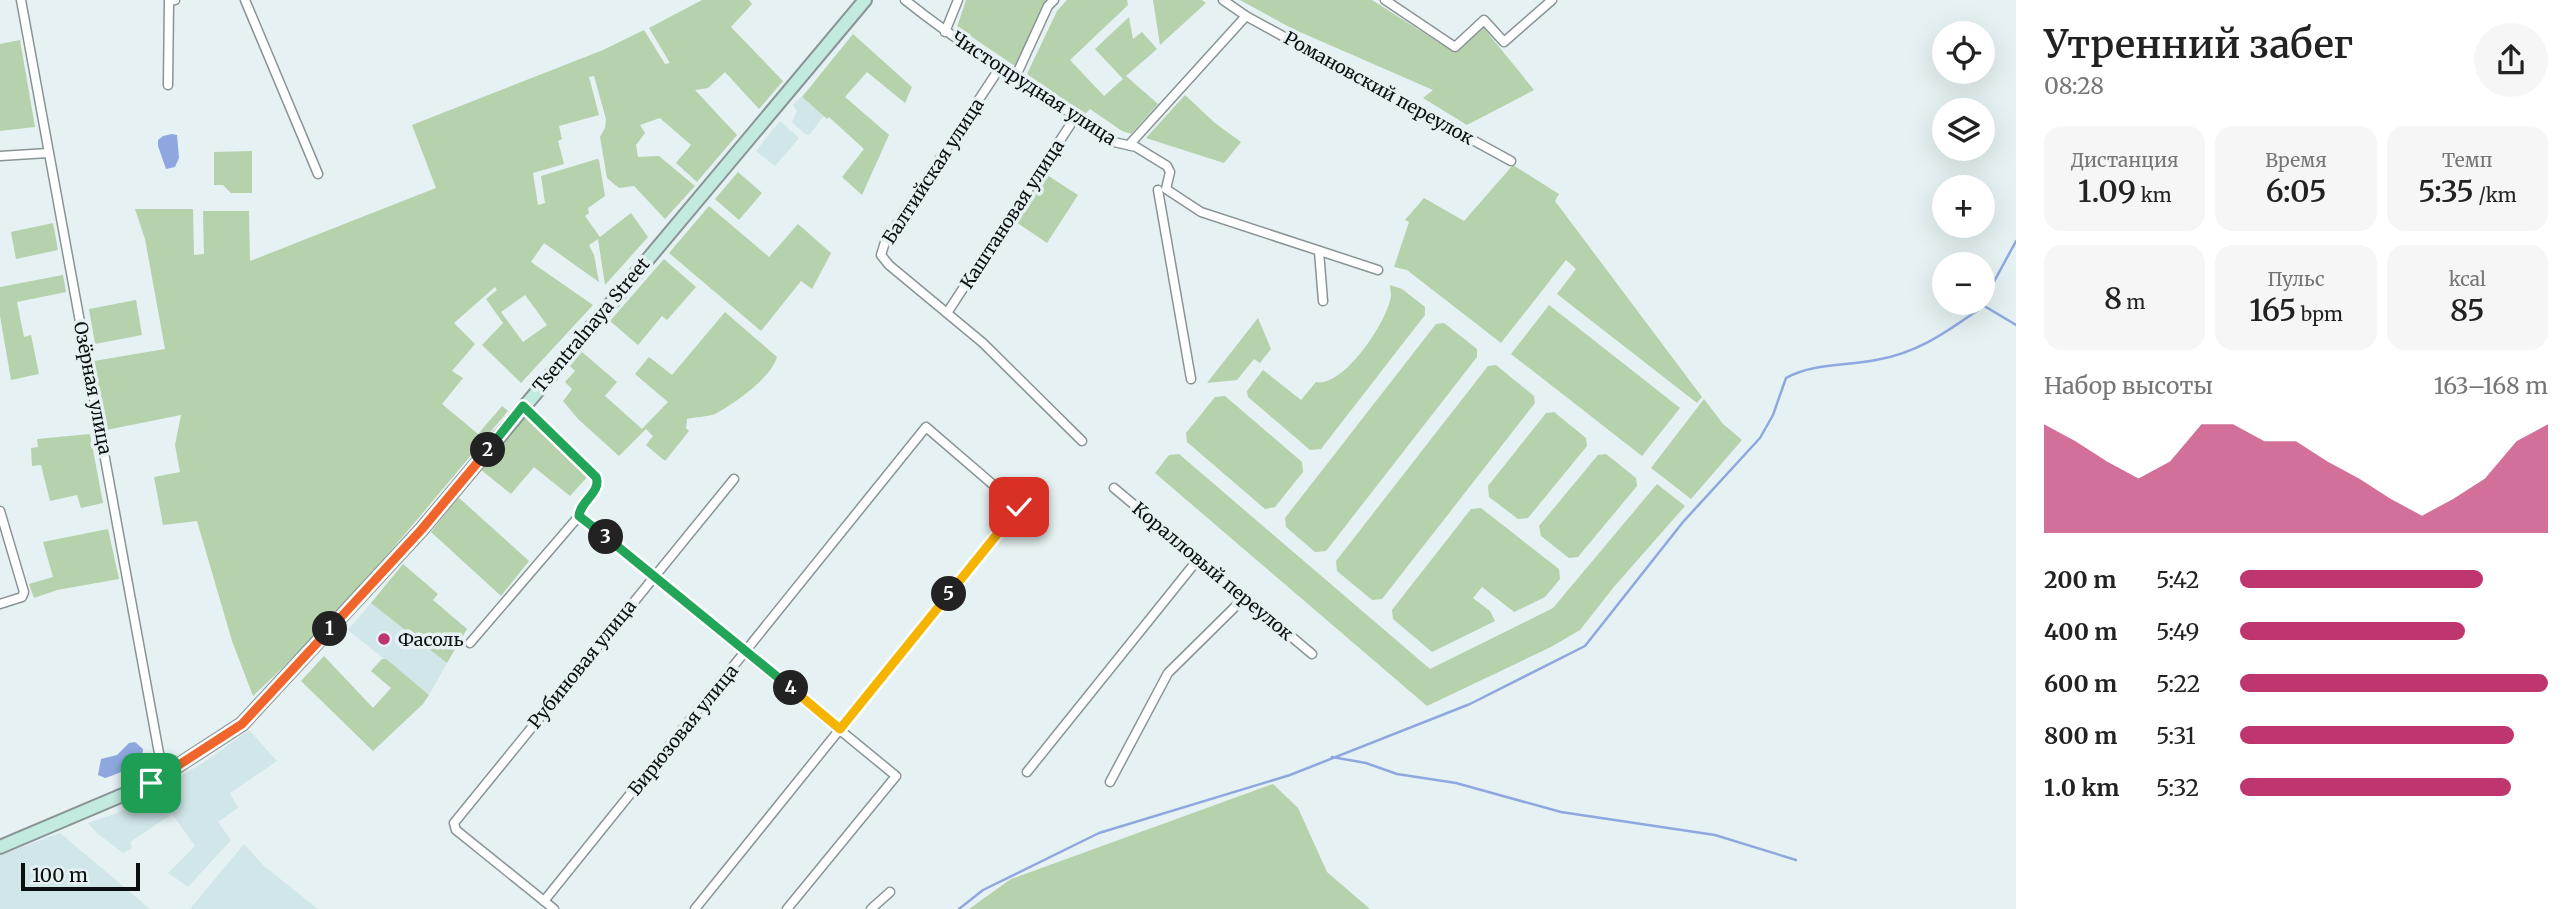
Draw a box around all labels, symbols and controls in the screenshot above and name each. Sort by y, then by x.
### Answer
map controls [1932,21,1995,315]
button: locate [1932,21,1995,84]
text: Утренний забег [2044,21,2353,68]
button: share [2474,23,2548,97]
street label: Чистопрудная улица [947,26,1121,150]
street label: Романовский переулок [1280,26,1478,150]
text: 08:28 [2044,71,2104,100]
street label: Балтийская улица [877,93,989,248]
button: layers [1932,98,1995,161]
street label: Каштановая улица [955,135,1069,293]
text: Дистанция [2071,148,2178,172]
text: Время [2265,148,2327,172]
text: Темп [2442,148,2493,172]
text: 1.09 [2078,172,2136,210]
text: 6:05 [2265,172,2326,210]
text: 5:35 [2418,172,2474,210]
button: + [1932,175,1995,238]
text: km [2136,183,2172,207]
text: /km [2474,183,2517,207]
button: − [1932,252,1995,315]
street label: Tsentralnaya Street [528,253,654,397]
text: Пульс [2267,267,2325,291]
text: kcal [2449,267,2486,291]
text: 8 [2104,279,2122,317]
text: m [2122,290,2145,314]
text: 165 [2249,291,2296,329]
text: 85 [2450,291,2485,329]
text: bpm [2296,302,2343,326]
street label: Озёрная улица [69,320,117,457]
text: Набор высоты [2044,371,2213,400]
text: 163–168 m [2434,371,2548,400]
pin: 2 [470,433,505,468]
text: 2 [482,437,493,461]
pin [989,477,1049,537]
icon: check [1000,488,1038,526]
street label: Коралловый переулок [1128,497,1299,645]
pin: 3 [588,520,624,554]
text: 3 [600,524,611,548]
text: 200 m [2044,565,2116,594]
text: 5:42 [2156,565,2199,594]
pin: 5 [932,576,967,612]
text: 5 [943,581,954,605]
street label: Рубиновая улица [523,595,641,733]
pin: 1 [312,612,348,646]
text: 1 [325,616,334,640]
text: 400 m [2044,617,2118,646]
text: 5:49 [2156,617,2199,646]
place label: Фасоль [398,628,464,651]
marker: Фасоль [376,631,392,647]
street label: Бирюзовая улица [623,659,743,800]
text: 600 m [2044,669,2117,698]
text: 5:22 [2156,669,2200,698]
pin: 4 [774,670,808,706]
text: 4 [784,675,797,699]
text: 800 m [2044,721,2117,750]
text: 5:31 [2156,721,2196,750]
pin [121,753,181,813]
icon: arrive [132,764,170,802]
text: 1.0 km [2044,773,2119,802]
text: 5:32 [2156,773,2199,802]
scale bar [21,860,140,892]
text: 100 m [32,863,88,887]

